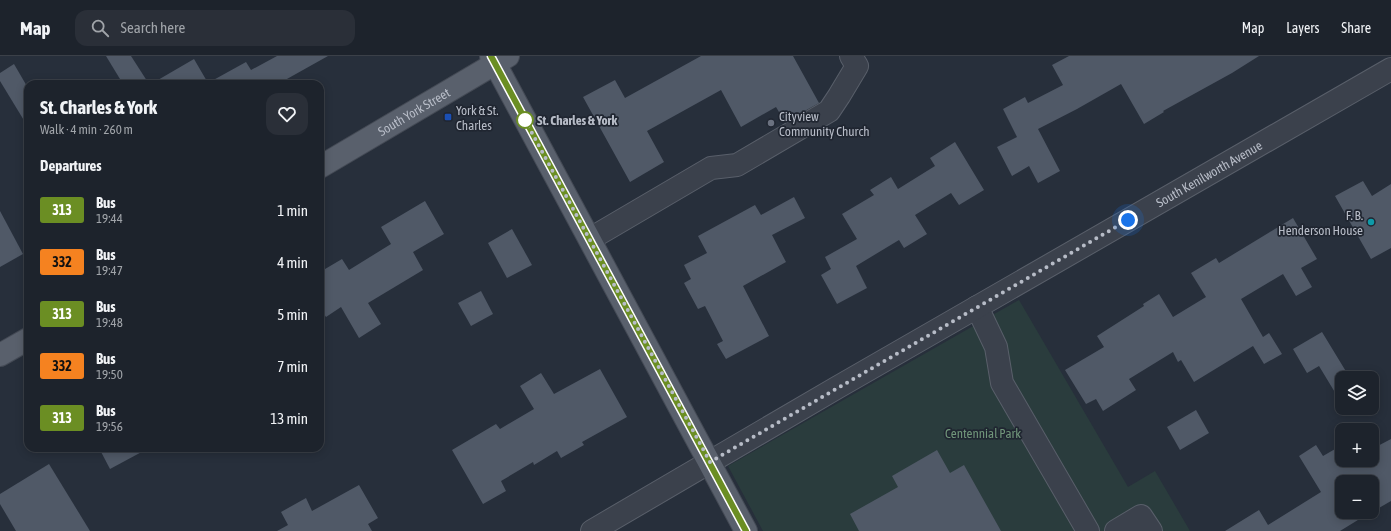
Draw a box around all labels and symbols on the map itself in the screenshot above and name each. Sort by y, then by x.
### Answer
street label: South York Street [376,85,453,139]
place label: York & St. Charles [456,103,499,133]
place label: Cityview Community Church [779,109,870,139]
marker: St. Charles & York [516,111,534,129]
marker: York & St. Charles [443,112,453,122]
place label: St. Charles & York [537,113,617,128]
marker: Cityview Community Church [766,118,776,128]
street label: South Kenilworth Avenue [1154,138,1265,210]
place label: F. B. Henderson House [1278,208,1363,238]
your location [1118,210,1138,230]
marker: F. B. Henderson House [1366,217,1376,227]
park label: Centennial Park [945,426,1021,441]

